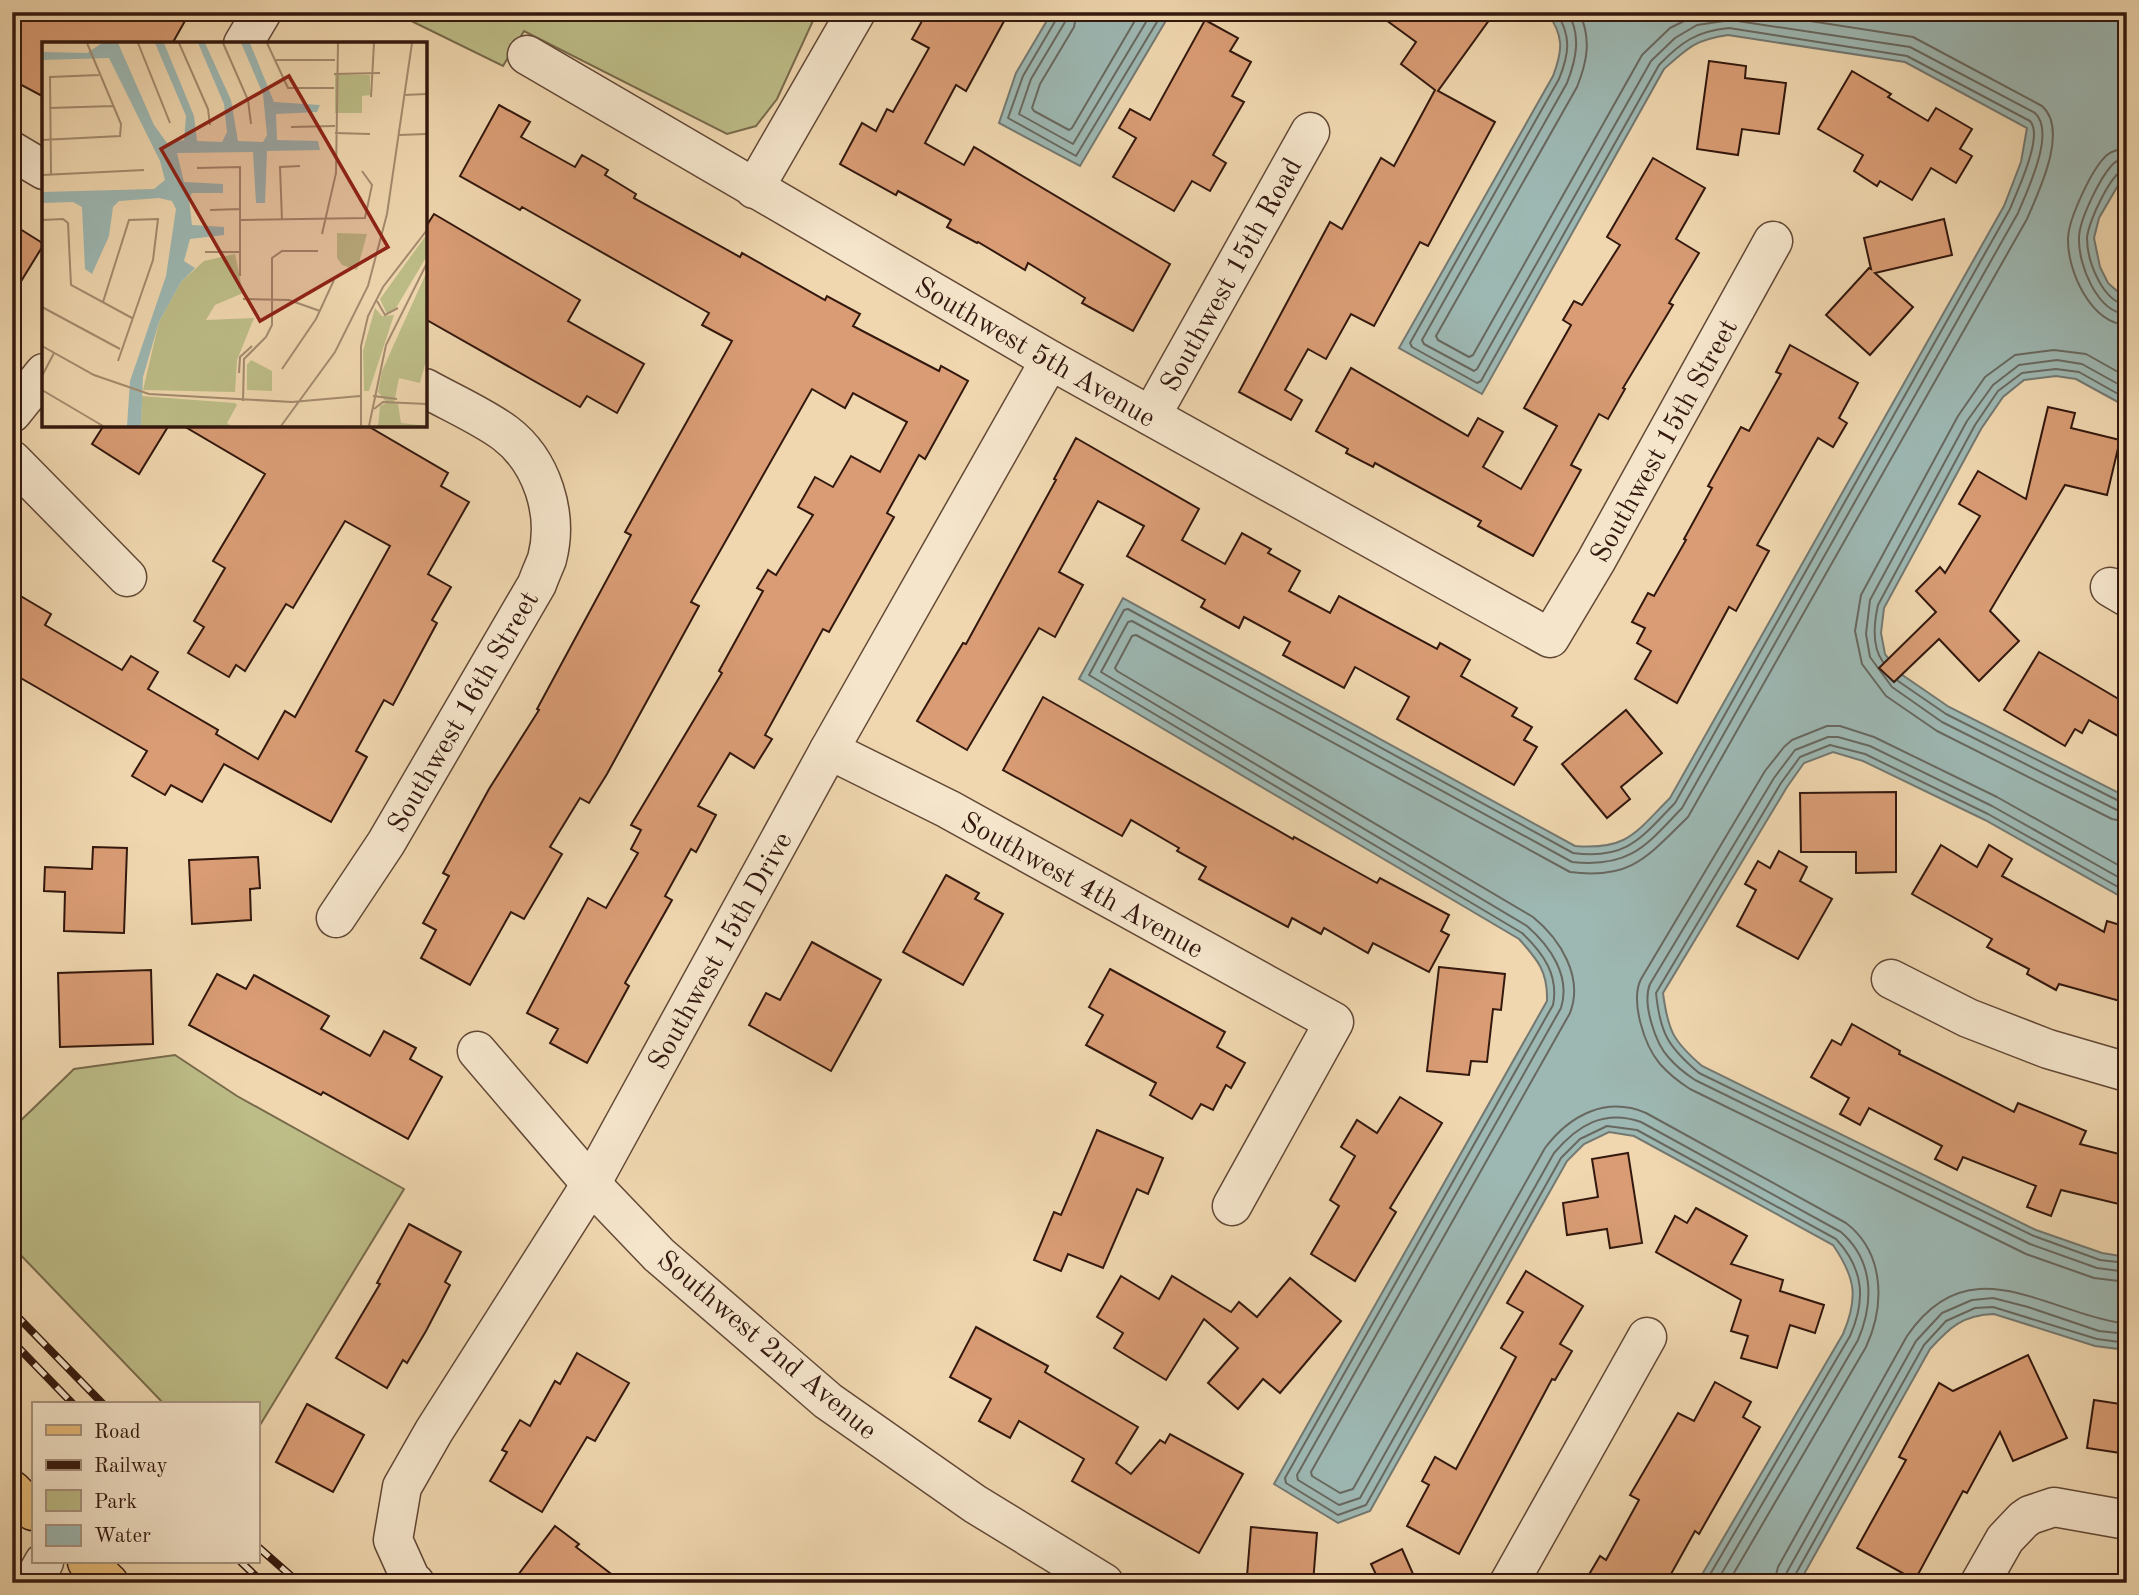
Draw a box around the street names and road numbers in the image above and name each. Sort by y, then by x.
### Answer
street label: Southwest 15th Road [1157,154,1308,397]
street label: Southwest 5th Avenue [910,273,1159,434]
street label: Southwest 15th Street [1587,315,1744,568]
street label: Southwest 16th Street [384,587,545,838]
street label: Southwest 4th Avenue [956,808,1207,965]
street label: Southwest 15th Drive [645,828,799,1075]
street label: Southwest 2nd Avenue [651,1247,881,1446]

